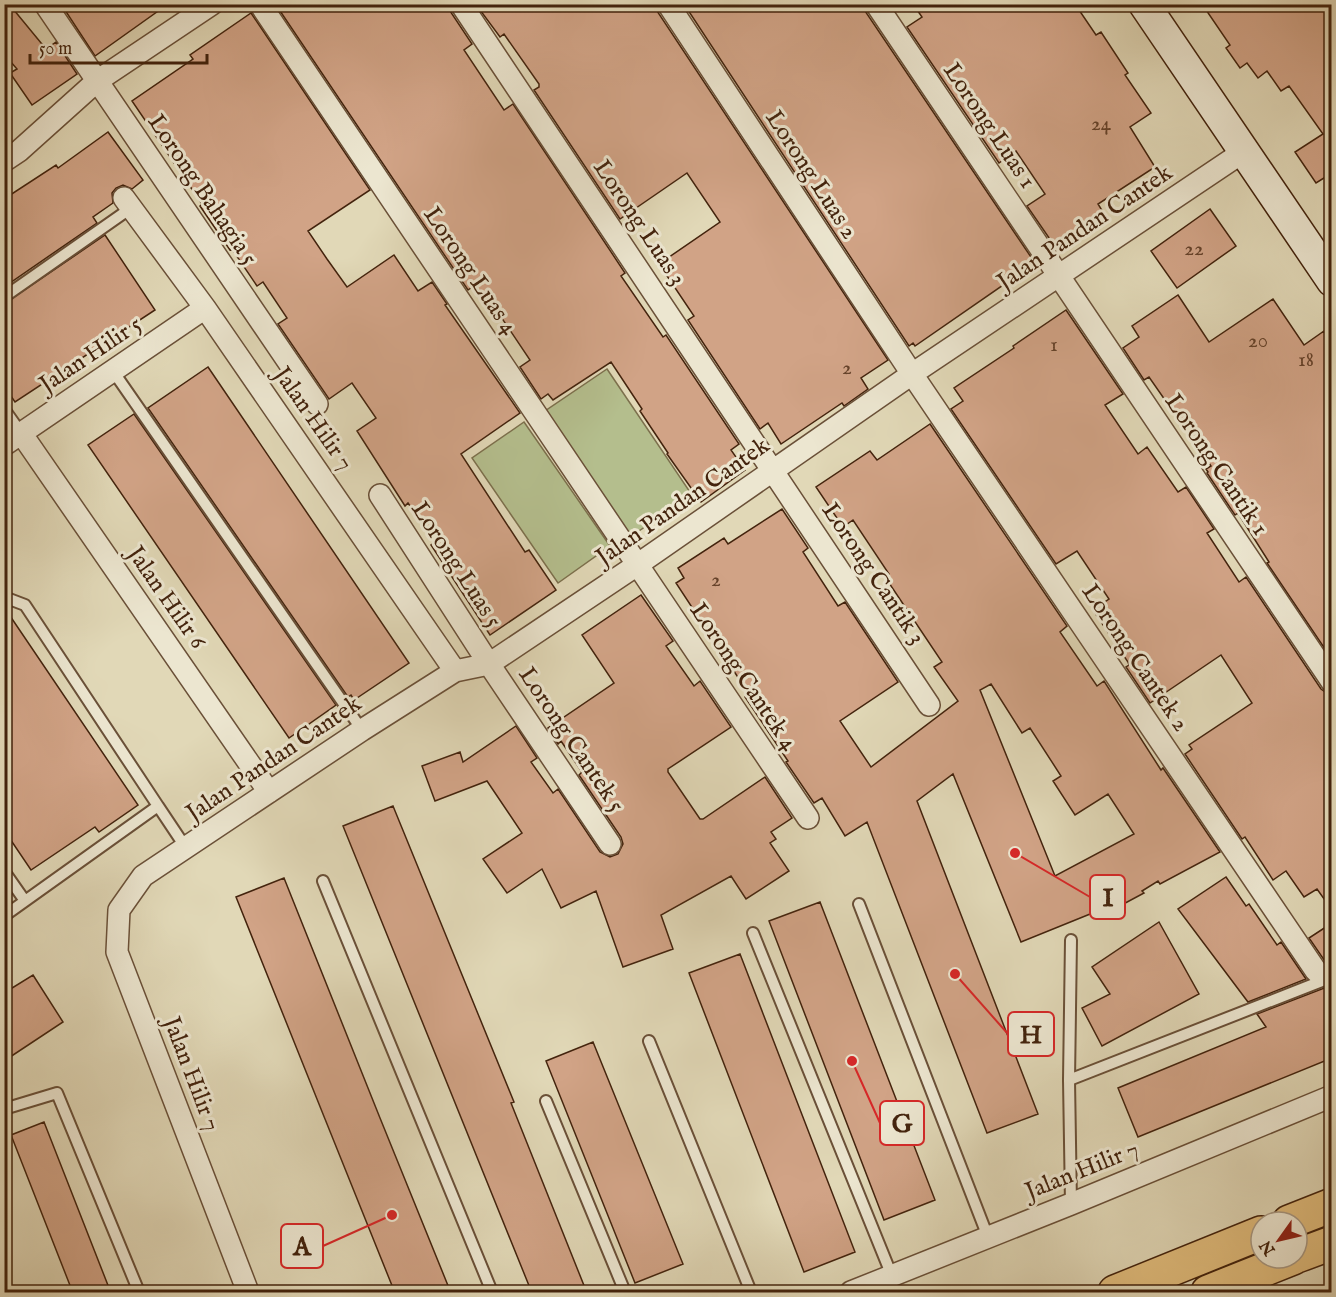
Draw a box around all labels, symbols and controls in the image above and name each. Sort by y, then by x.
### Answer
scale bar [30,27,207,65]
text: 50 m [39,38,72,61]
street label: Lorong Luas 1 [936,57,1042,195]
street label: Lorong Luas 2 [758,105,864,245]
street label: Lorong Bahagia 5 [140,108,264,272]
house number: 24 [1091,111,1112,138]
street label: Lorong Luas 3 [585,154,693,292]
street label: Jalan Pandan Cantek [989,158,1179,300]
street label: Lorong Luas 4 [416,201,524,341]
house number: 22 [1184,236,1204,263]
street label: Jalan Hilir 5 [31,309,149,402]
house number: 20 [1248,328,1268,355]
house number: 1 [1050,332,1058,359]
house number: 18 [1298,347,1314,374]
house number: 2 [842,355,852,382]
street label: Jalan Hilir 7 [264,359,360,477]
street label: Lorong Cantik 1 [1157,388,1275,542]
street label: Jalan Pandan Cantek [588,430,776,575]
street label: Lorong Luas 5 [403,496,509,635]
street label: Lorong Cantik 3 [814,497,932,651]
street label: Jalan Hilir 6 [118,538,213,656]
house number: 2 [711,567,721,594]
street label: Lorong Cantek 2 [1074,578,1196,738]
street label: Lorong Cantek 4 [682,597,804,757]
street label: Lorong Cantek 5 [511,661,631,819]
street label: Jalan Pandan Cantek [178,689,368,831]
callout: I [1090,875,1125,919]
text: I [1102,882,1114,915]
street label: Jalan Hilir 7 [154,1010,227,1135]
callout: H [1008,1012,1054,1056]
text: H [1020,1019,1042,1052]
callout: G [880,1101,924,1145]
text: G [892,1108,913,1141]
street label: Jalan Hilir 7 [1018,1134,1143,1209]
north arrow [1249,1210,1309,1270]
callout: A [281,1224,323,1268]
text: A [292,1231,312,1264]
text: N [1256,1236,1281,1259]

